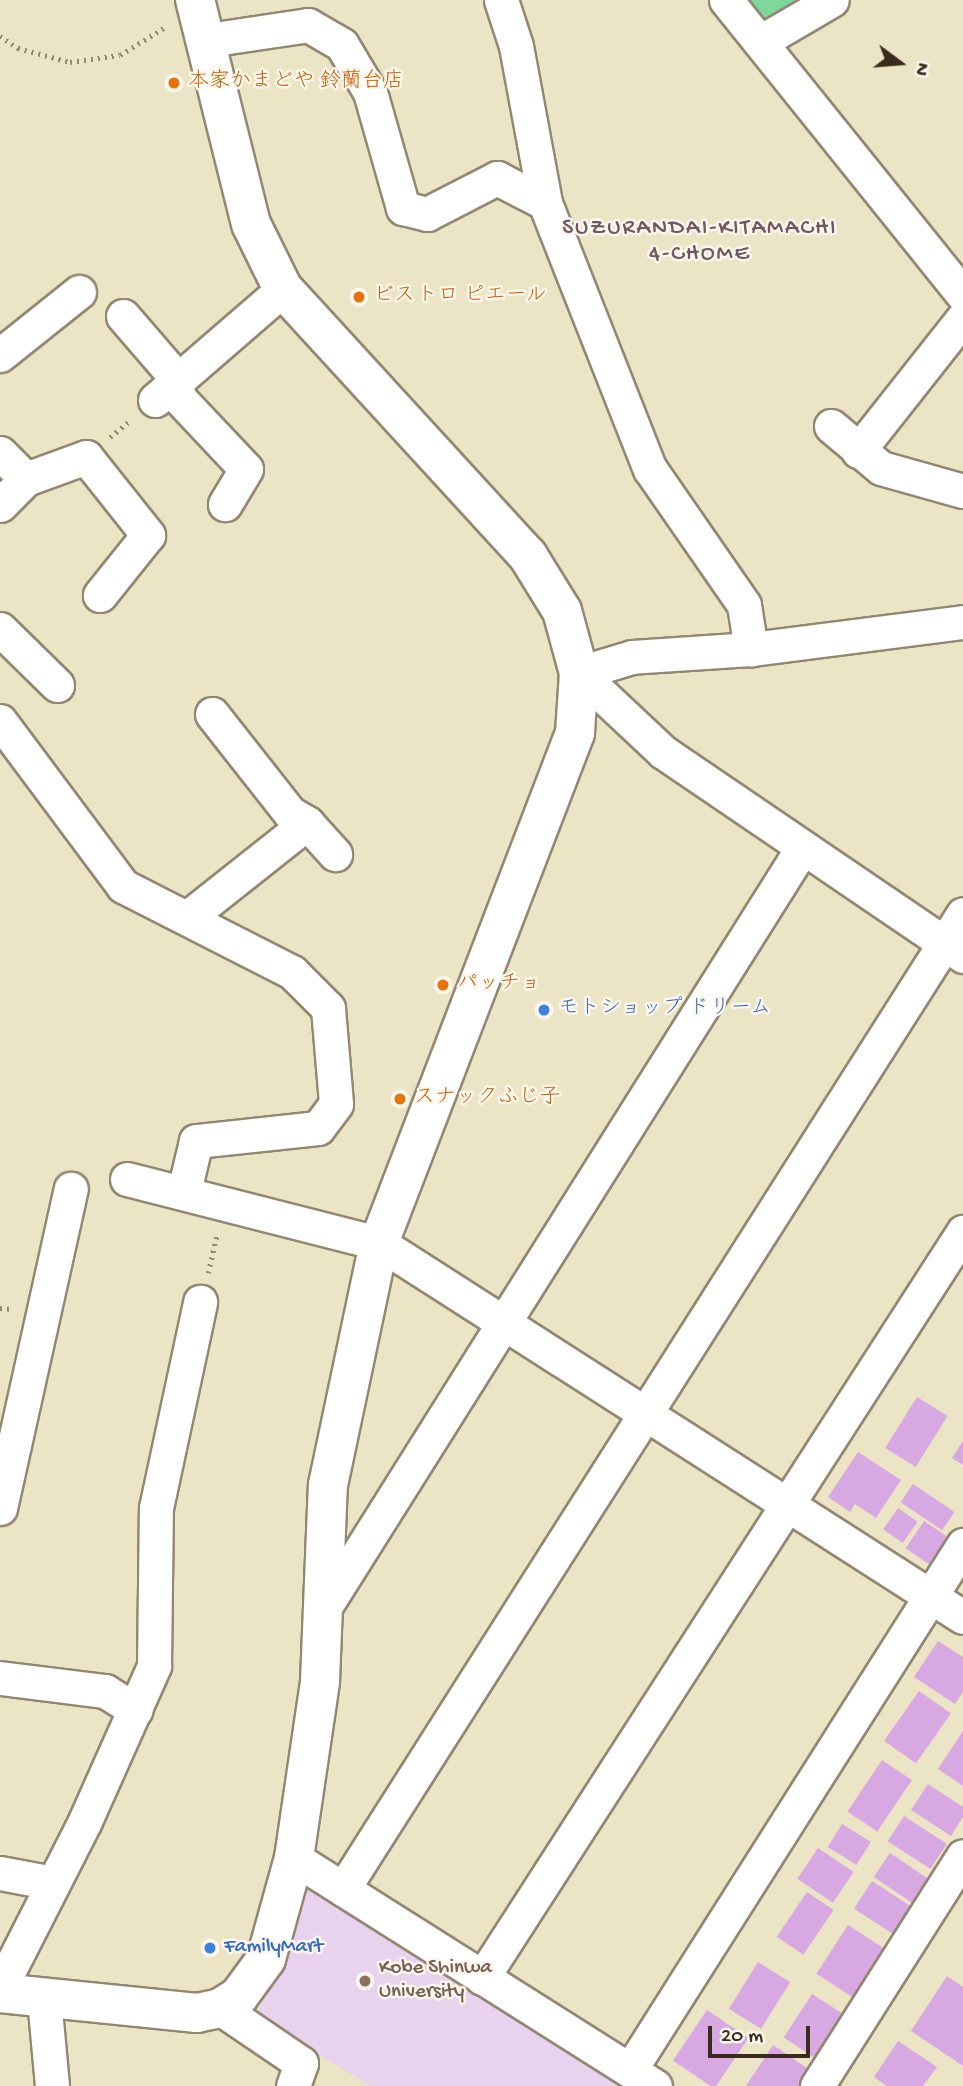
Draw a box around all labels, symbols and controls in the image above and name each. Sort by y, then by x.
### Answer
north arrow [865,28,935,98]
text: N [908,60,933,78]
place label: 本家かまどや 鈴蘭台店 [188,70,403,96]
marker: 本家かまどや 鈴蘭台店 [166,75,182,91]
district label: SUZURANDAI-KITAMACHI 4-CHOME [565,215,835,269]
place label: ビストロ ピエール [373,284,546,310]
marker: ビストロ ピエール [351,289,367,305]
place label: パッチョ [457,972,541,998]
marker: パッチョ [435,977,451,993]
place label: モトショップ ドリーム [558,997,773,1023]
marker: モトショップ ドリーム [536,1002,552,1018]
place label: スナックふじ子 [414,1086,561,1112]
marker: スナックふじ子 [392,1091,408,1107]
place label: FamilyMart [224,1935,323,1961]
marker: FamilyMart [202,1940,218,1956]
place label: Kobe Shinwa University [379,1956,492,2006]
marker: Kobe Shinwa University [357,1973,373,1989]
scale bar [711,2012,813,2056]
text: 20 m [721,2025,763,2050]

